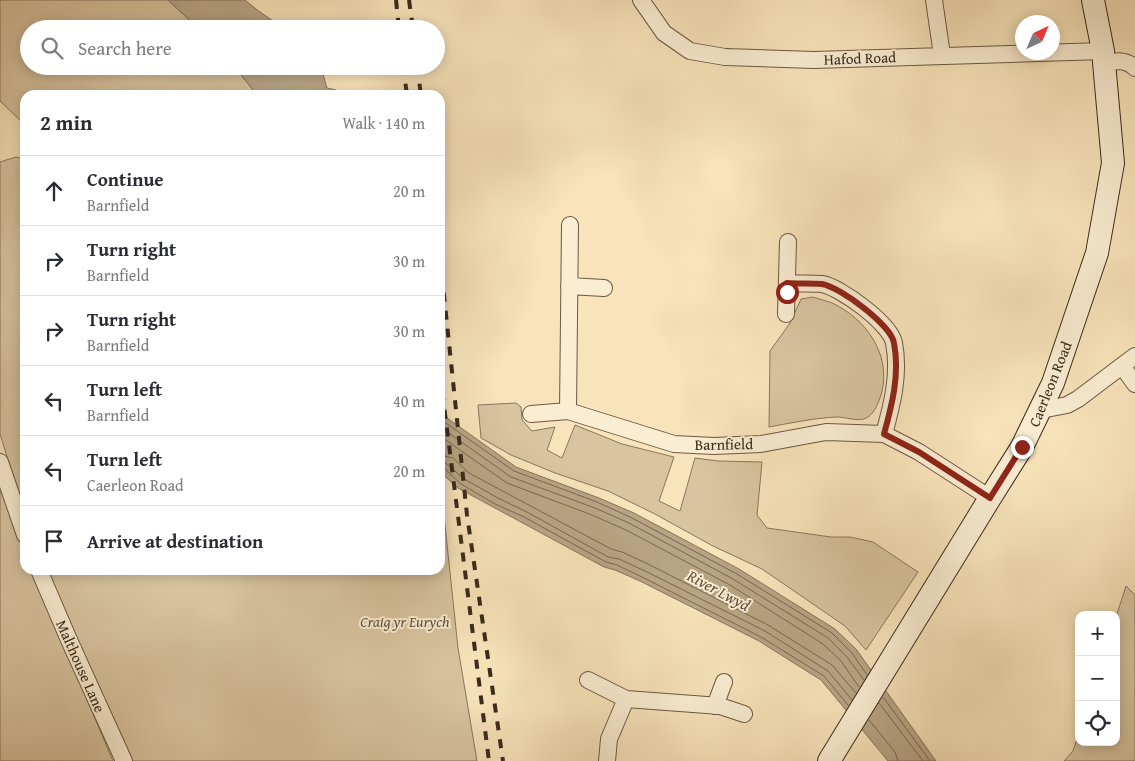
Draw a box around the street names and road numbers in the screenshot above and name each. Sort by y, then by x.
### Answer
street label: Hafod Road [824,46,896,70]
street label: Caerleon Road [1023,338,1077,430]
street label: Barnfield [695,433,753,455]
street label: Malthouse Lane [51,616,111,716]

